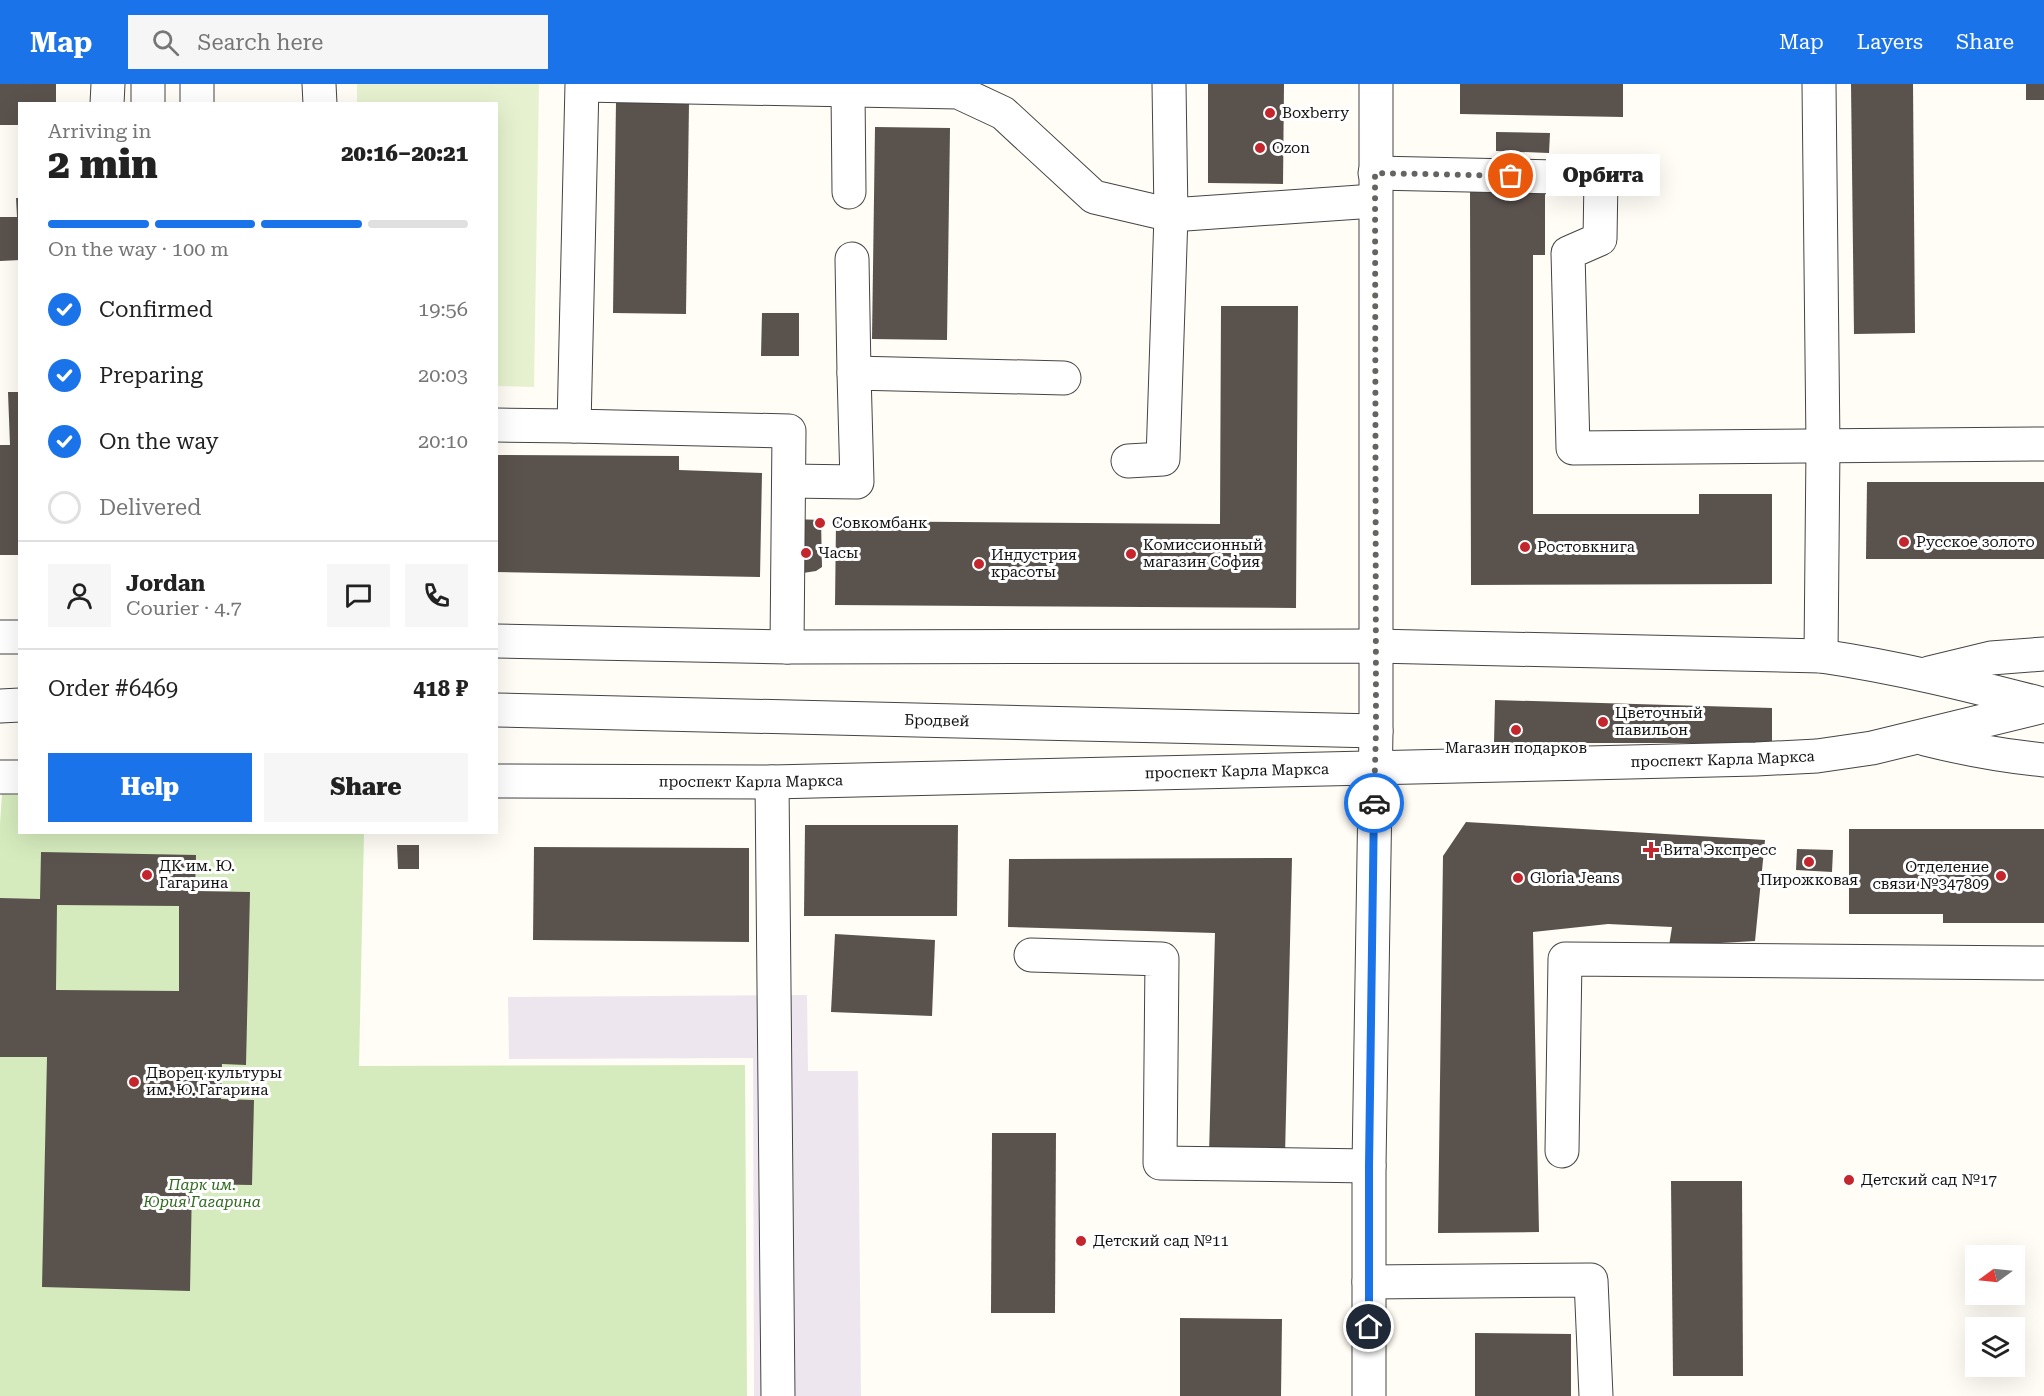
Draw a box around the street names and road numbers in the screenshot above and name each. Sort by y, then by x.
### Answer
street label: Бродвей [904,711,970,730]
street label: проспект Карла Маркса [1630,747,1815,771]
street label: проспект Карла Маркса [1145,760,1329,782]
street label: проспект Карла Маркса [659,771,843,791]

